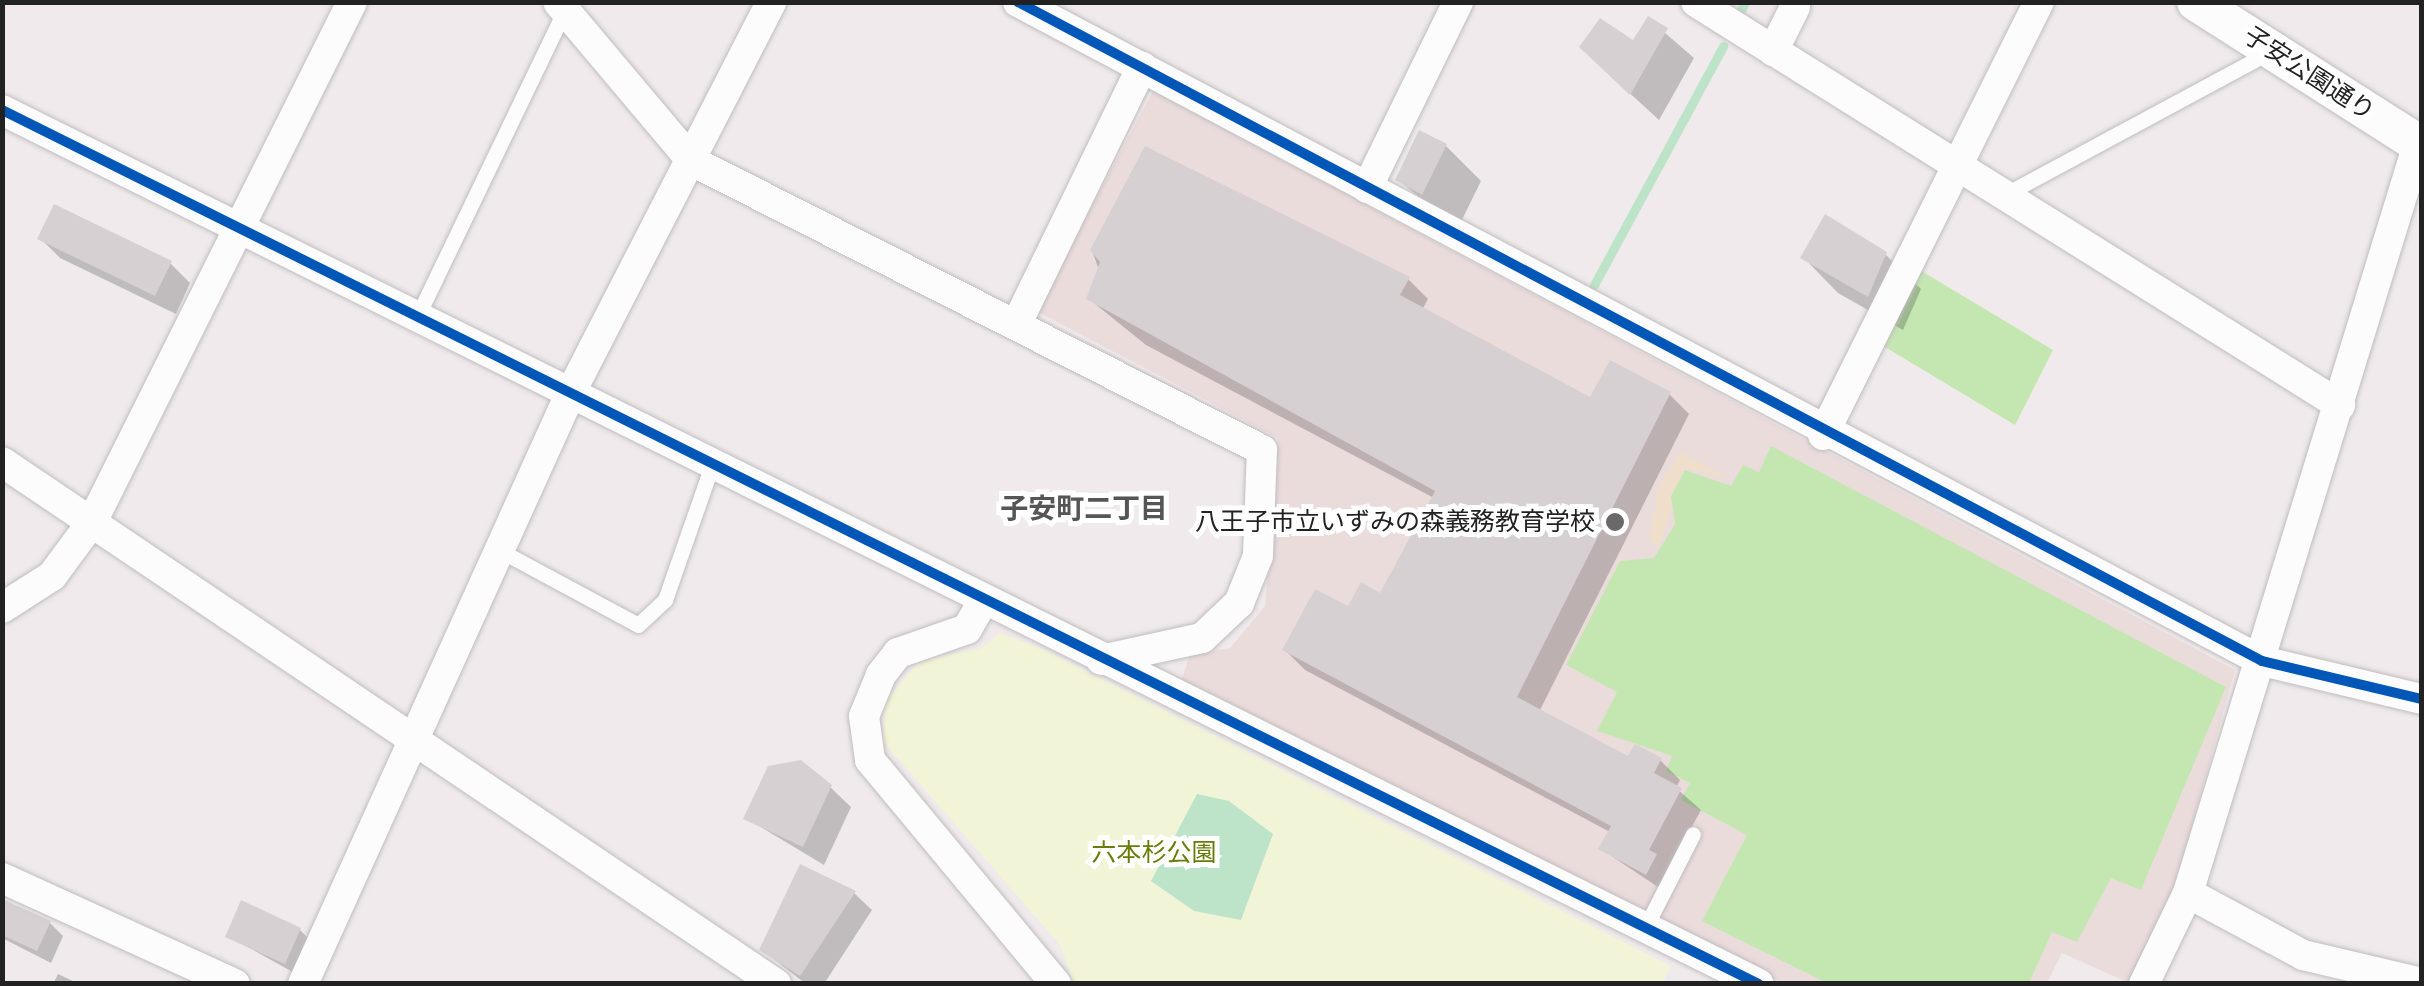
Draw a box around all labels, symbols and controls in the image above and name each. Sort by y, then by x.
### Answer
street label: 子安公園通り [2238,21,2380,127]
district label: 子安町二丁目 [1000,492,1168,526]
place label: 八王子市立いずみの森義務教育学校 [1195,507,1595,537]
marker: 八王子市立いずみの森義務教育学校 [1604,511,1626,533]
park label: 六本杉公園 [1092,838,1216,868]

